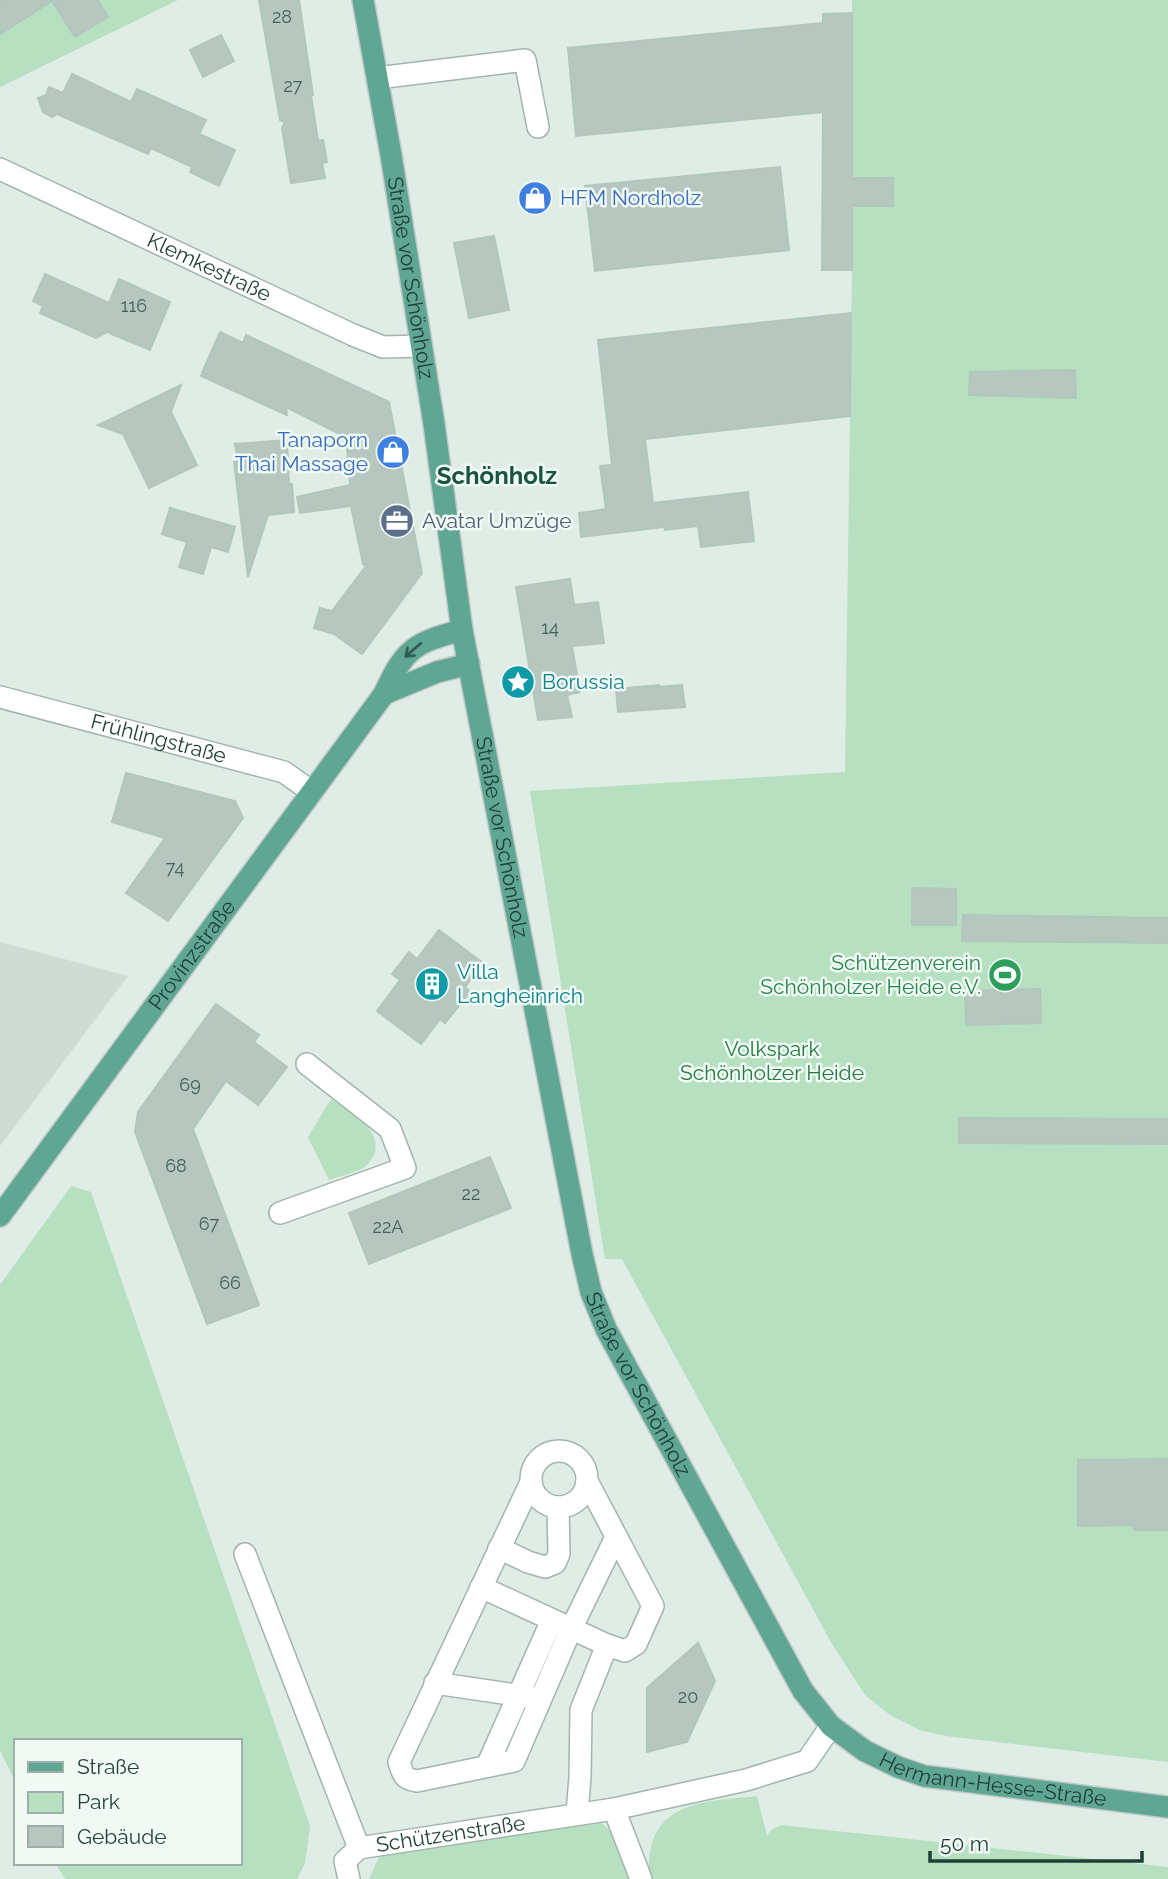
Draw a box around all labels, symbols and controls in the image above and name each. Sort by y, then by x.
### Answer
house number: 28 [272,6,292,27]
house number: 27 [283,75,303,96]
street label: Straße vor Schönholz [383,175,440,381]
shop icon: HFM Nordholz [516,179,554,217]
place label: HFM Nordholz [560,185,701,210]
street label: Klemkestraße [143,227,275,307]
house number: 116 [121,295,147,316]
place label: Tanaporn Thai Massage [235,427,368,476]
shop icon: Tanaporn Thai Massage [374,433,412,471]
district label: Schönholz [437,461,557,490]
office icon: Avatar Umzüge [378,502,416,540]
place label: Avatar Umzüge [422,508,572,533]
house number: 14 [541,617,559,638]
one-way arrow [405,642,423,658]
place icon: Borussia [499,663,537,701]
place label: Borussia [542,669,625,694]
street label: Frühlingstraße [88,709,229,768]
street label: Straße vor Schönholz [471,734,534,940]
house number: 74 [166,857,184,878]
street label: Provinzstraße [143,895,240,1015]
place label: Schützenverein Schönholzer Heide e.V. [760,950,981,999]
sports icon: Schützenverein Schönholzer Heide e.V. [986,956,1024,994]
place label: Villa Langheinrich [457,959,583,1008]
building icon: Villa Langheinrich [413,965,451,1003]
park label: Volkspark Schönholzer Heide [680,1036,864,1085]
house number: 69 [179,1074,201,1095]
house number: 68 [165,1155,187,1176]
house number: 22 [462,1183,480,1204]
house number: 67 [199,1213,220,1234]
house number: 22A [373,1216,403,1237]
house number: 66 [219,1272,241,1293]
street label: Straße vor Schönholz [580,1288,697,1481]
house number: 20 [678,1686,698,1707]
legend [14,1739,242,1865]
street label: Hermann-Hesse-Straße [875,1747,1108,1811]
text: Straße [77,1754,139,1779]
text: Park [77,1789,120,1814]
street label: Schützenstraße [374,1810,527,1857]
scale bar [930,1820,1142,1864]
text: Gebäude [77,1824,167,1849]
text: 50 m [940,1831,989,1856]

